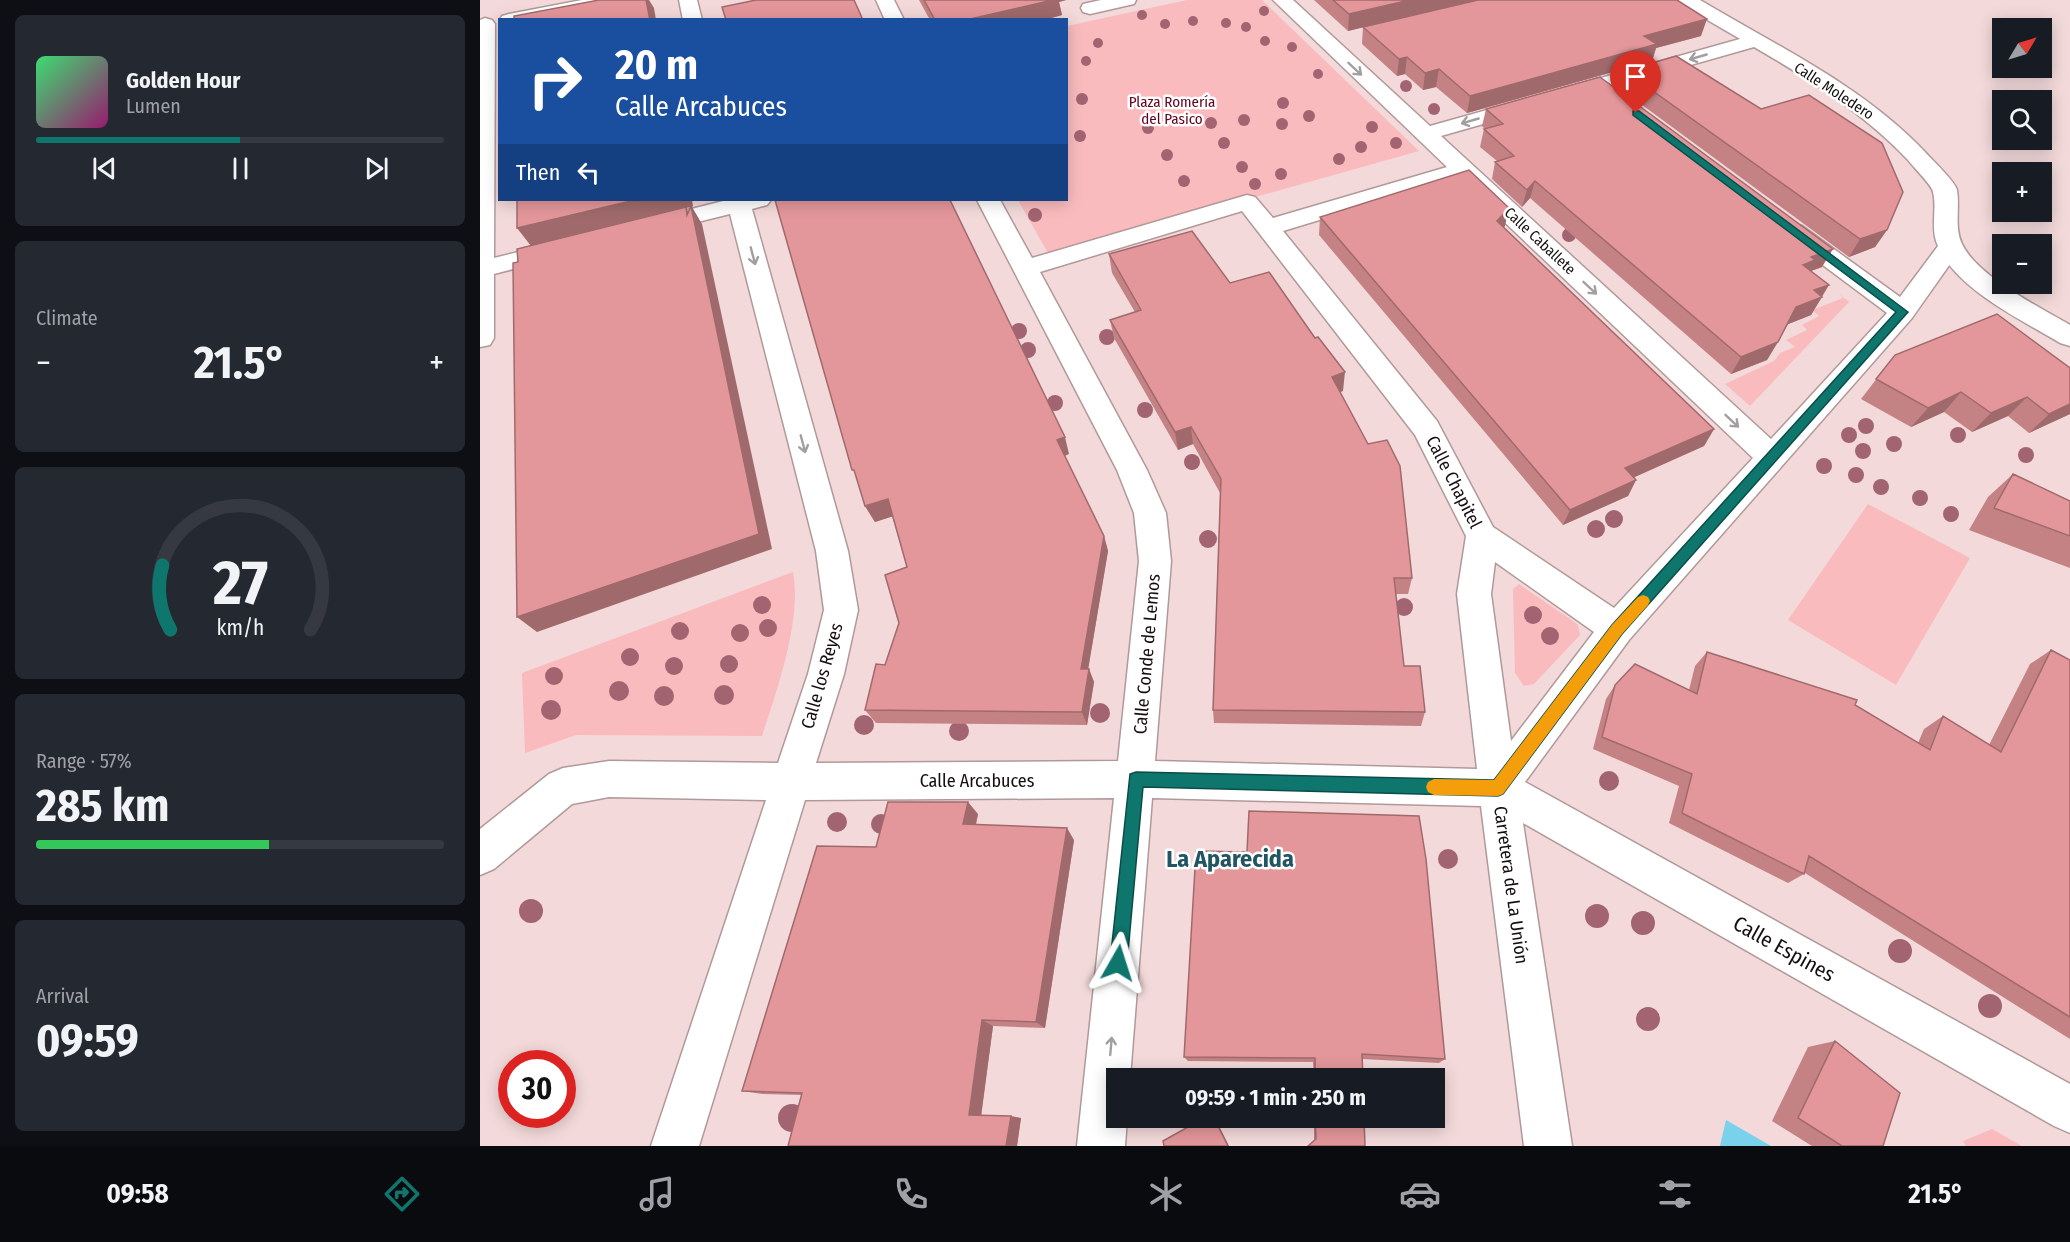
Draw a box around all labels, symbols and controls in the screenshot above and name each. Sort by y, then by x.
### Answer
north arrow [1992,18,2052,78]
map controls [1992,18,2052,294]
text: 20 m [615,40,698,90]
icon: right [516,42,594,120]
pin [1610,51,1661,113]
one-way arrow [1689,51,1708,63]
street label: Calle Moledero [1791,59,1877,124]
icon: arrive [1619,60,1652,93]
one-way arrow [1348,62,1363,76]
text: Golden Hour [126,67,240,94]
button: search [1992,90,2052,150]
text: Calle Arcabuces [615,91,787,123]
park label: Plaza Romería del Pasico [1129,93,1215,128]
text: Lumen [126,94,181,118]
one-way arrow [1461,116,1480,127]
icon: previous [88,152,121,185]
icon: pause [224,152,257,185]
icon: next [360,152,393,185]
icon: left [572,156,605,189]
text: Then [516,159,560,186]
button: + [1992,162,2052,222]
street label: Calle Caballete [1501,203,1579,279]
button: − [1992,234,2052,294]
one-way arrow [748,246,759,265]
one-way arrow [1582,281,1597,295]
text: Climate [36,306,98,330]
text: 21.5° [194,336,286,390]
text: − [36,343,51,383]
text: + [429,343,444,383]
one-way arrow [1725,414,1740,428]
street label: Calle Chapitel [1421,432,1487,532]
one-way arrow [798,435,809,454]
text: 27 [211,546,268,621]
street label: Calle Conde de Lemos [1129,573,1165,735]
text: km/h [216,615,264,641]
street label: Calle los Reyes [796,620,848,731]
text: Range · 57% [36,749,132,773]
street label: Calle Arcabuces [920,770,1035,792]
text: 285 km [36,779,169,833]
street label: Carretera de La Unión [1489,805,1533,965]
district label: La Aparecida [1166,845,1294,873]
street label: Calle Espines [1729,910,1839,988]
position arrow [1086,931,1150,995]
text: Arrival [36,984,89,1008]
text: 09:59 [36,1014,139,1068]
one-way arrow [1106,1036,1117,1056]
speed limit sign: 30 [498,1050,576,1128]
text: 09:59 · 1 min · 250 m [1185,1084,1366,1111]
icon: directions [381,1173,423,1215]
icon: music [636,1173,678,1215]
icon: phone [890,1173,932,1215]
icon: climate [1145,1173,1187,1215]
icon: car [1399,1173,1441,1215]
icon: filters [1654,1173,1696,1215]
text: 09:58 [106,1178,169,1210]
text: 21.5° [1908,1178,1964,1210]

